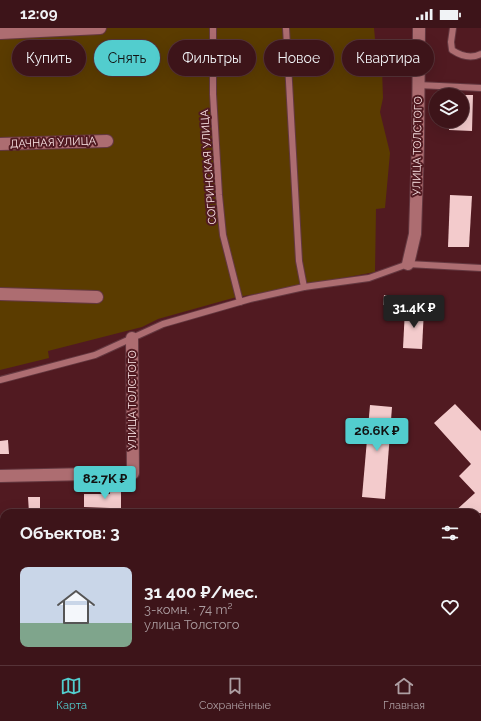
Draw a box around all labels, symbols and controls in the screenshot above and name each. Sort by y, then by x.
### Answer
text: 12:09 [20,5,58,23]
chip: Купить [12,40,86,76]
chip: Снять [94,40,160,76]
chip: Фильтры [168,40,256,76]
chip: Новое [264,40,334,76]
chip: Квартира [342,40,434,76]
map controls [429,88,469,128]
button: layers [429,88,469,128]
street label: УЛИЦА ТОЛСТОГО [410,96,425,196]
street label: СОГРИНСКАЯ УЛИЦА [198,109,219,225]
street label: ДАЧНАЯ УЛИЦА [10,134,97,150]
pin: 31.4K ₽ [377,295,451,329]
text: 31.4K ₽ [392,300,436,315]
street label: УЛИЦА ТОЛСТОГО [126,350,139,450]
pin: 26.6K ₽ [340,418,414,452]
text: 26.6K ₽ [354,423,400,438]
pin: 82.7K ₽ [68,466,142,500]
text: 82.7K ₽ [83,471,127,486]
icon: filters [439,522,461,544]
text: Объектов: 3 [20,523,120,543]
text: 31 400 ₽/мес. [144,582,258,602]
icon: home [52,583,100,631]
icon: heart [439,596,461,618]
text: 3-комн. · 74 m² [144,602,233,617]
text: улица Толстого [144,617,239,632]
tab: Карта [56,675,87,712]
tab: Сохранённые [199,675,271,712]
tab: Главная [383,675,425,712]

